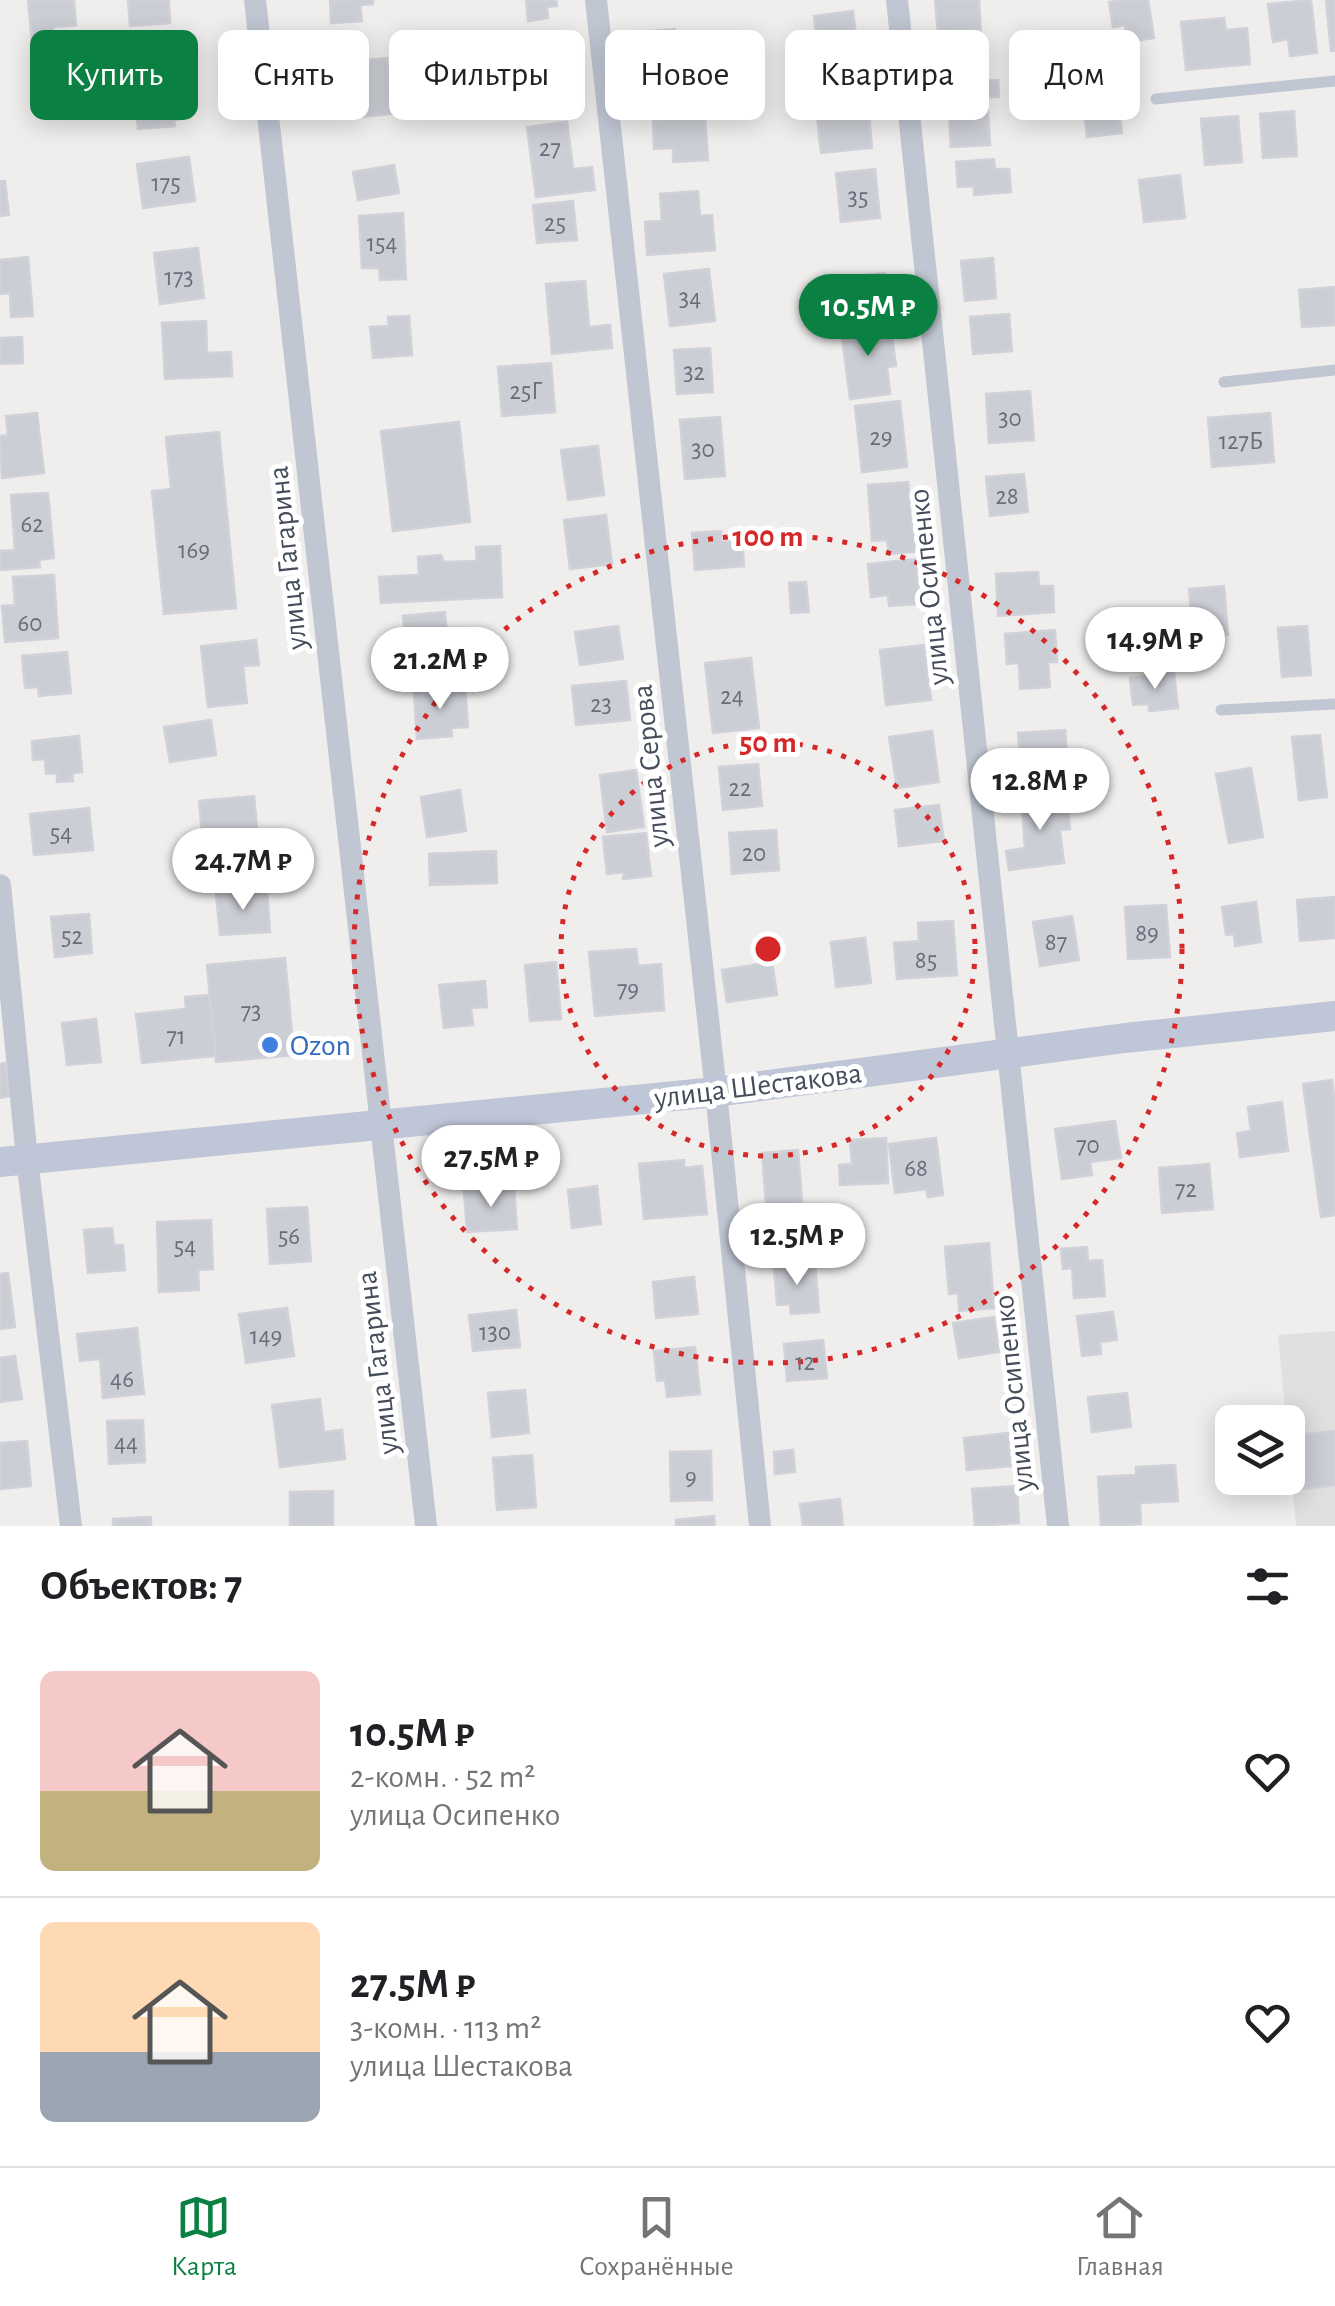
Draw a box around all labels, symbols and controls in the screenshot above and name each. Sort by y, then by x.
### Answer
chip: Купить [30,30,198,120]
chip: Снять [218,30,369,120]
chip: Фильтры [389,30,585,120]
chip: Новое [605,30,765,120]
chip: Квартира [785,30,989,120]
chip: Дом [1009,30,1140,120]
house number: 27 [539,136,561,161]
house number: 175 [151,171,181,196]
house number: 35 [848,185,868,210]
house number: 25 [544,211,566,236]
house number: 154 [366,231,398,256]
house number: 173 [164,265,194,290]
pin: 10.5M ₽ [776,274,960,359]
house number: 34 [679,286,701,311]
text: 10.5M ₽ [821,290,915,322]
house number: 32 [683,360,705,385]
house number: 25Г [509,379,543,404]
house number: 30 [998,406,1022,431]
house number: 29 [869,425,893,450]
house number: 127Б [1219,429,1263,454]
house number: 30 [691,437,715,462]
street label: улица Гагарина [263,465,313,652]
house number: 28 [995,484,1019,509]
street label: улица Осипенко [904,487,954,687]
house number: 62 [20,512,44,537]
text: 100 m [733,522,803,552]
house number: 169 [178,538,210,563]
pin: 14.9M ₽ [1063,607,1247,692]
house number: 60 [18,611,42,636]
text: 14.9M ₽ [1107,623,1203,655]
pin: 21.2M ₽ [348,627,532,712]
text: 21.2M ₽ [393,643,487,675]
street label: улица Серова [628,683,675,850]
house number: 24 [720,684,744,709]
house number: 23 [590,692,612,717]
text: 50 m [739,728,797,758]
pin: 12.8M ₽ [948,748,1132,833]
text: 12.8M ₽ [992,764,1088,796]
house number: 22 [729,776,751,801]
house number: 54 [50,821,72,846]
pin: 24.7M ₽ [151,828,335,913]
house number: 20 [742,841,766,866]
text: 24.7M ₽ [194,844,292,876]
house number: 89 [1135,921,1159,946]
house number: 52 [61,924,83,949]
house number: 87 [1045,930,1067,955]
centre of rings [750,931,786,967]
house number: 85 [915,948,937,973]
house number: 79 [617,977,639,1002]
house number: 73 [241,999,261,1024]
house number: 71 [166,1024,186,1049]
place label: Ozon [290,1031,351,1061]
marker: Ozon [259,1034,281,1056]
street label: улица Шестакова [652,1058,864,1114]
pin: 27.5M ₽ [399,1125,583,1210]
house number: 70 [1076,1133,1100,1158]
text: 27.5M ₽ [443,1141,539,1173]
house number: 68 [904,1156,928,1181]
house number: 72 [1175,1177,1197,1202]
pin: 12.5M ₽ [705,1203,889,1288]
text: 12.5M ₽ [750,1219,844,1251]
house number: 56 [278,1224,300,1249]
house number: 54 [174,1234,196,1259]
street label: улица Гагарина [352,1269,404,1457]
street label: улица Осипенко [989,1293,1039,1493]
house number: 130 [479,1320,511,1345]
house number: 149 [250,1324,282,1349]
house number: 12 [795,1350,815,1375]
house number: 46 [110,1367,134,1392]
map controls [1215,1405,1305,1495]
button: layers [1215,1405,1305,1495]
house number: 44 [114,1431,138,1456]
house number: 9 [685,1465,697,1490]
icon: filters [1240,1559,1295,1614]
text: Объектов: 7 [40,1565,242,1607]
icon: home [120,1711,240,1831]
text: 10.5M ₽ [350,1712,474,1754]
icon: heart [1240,1744,1295,1799]
text: 2-комн. · 52 m² [350,1761,535,1793]
text: улица Осипенко [350,1799,560,1831]
icon: home [120,1962,240,2082]
text: 27.5M ₽ [350,1963,475,2005]
icon: heart [1240,1995,1295,2050]
text: 3-комн. · 113 m² [350,2012,541,2044]
text: улица Шестакова [350,2050,573,2082]
tab: Карта [171,2190,237,2284]
tab: Сохранённые [579,2190,734,2284]
tab: Главная [1076,2190,1164,2284]

